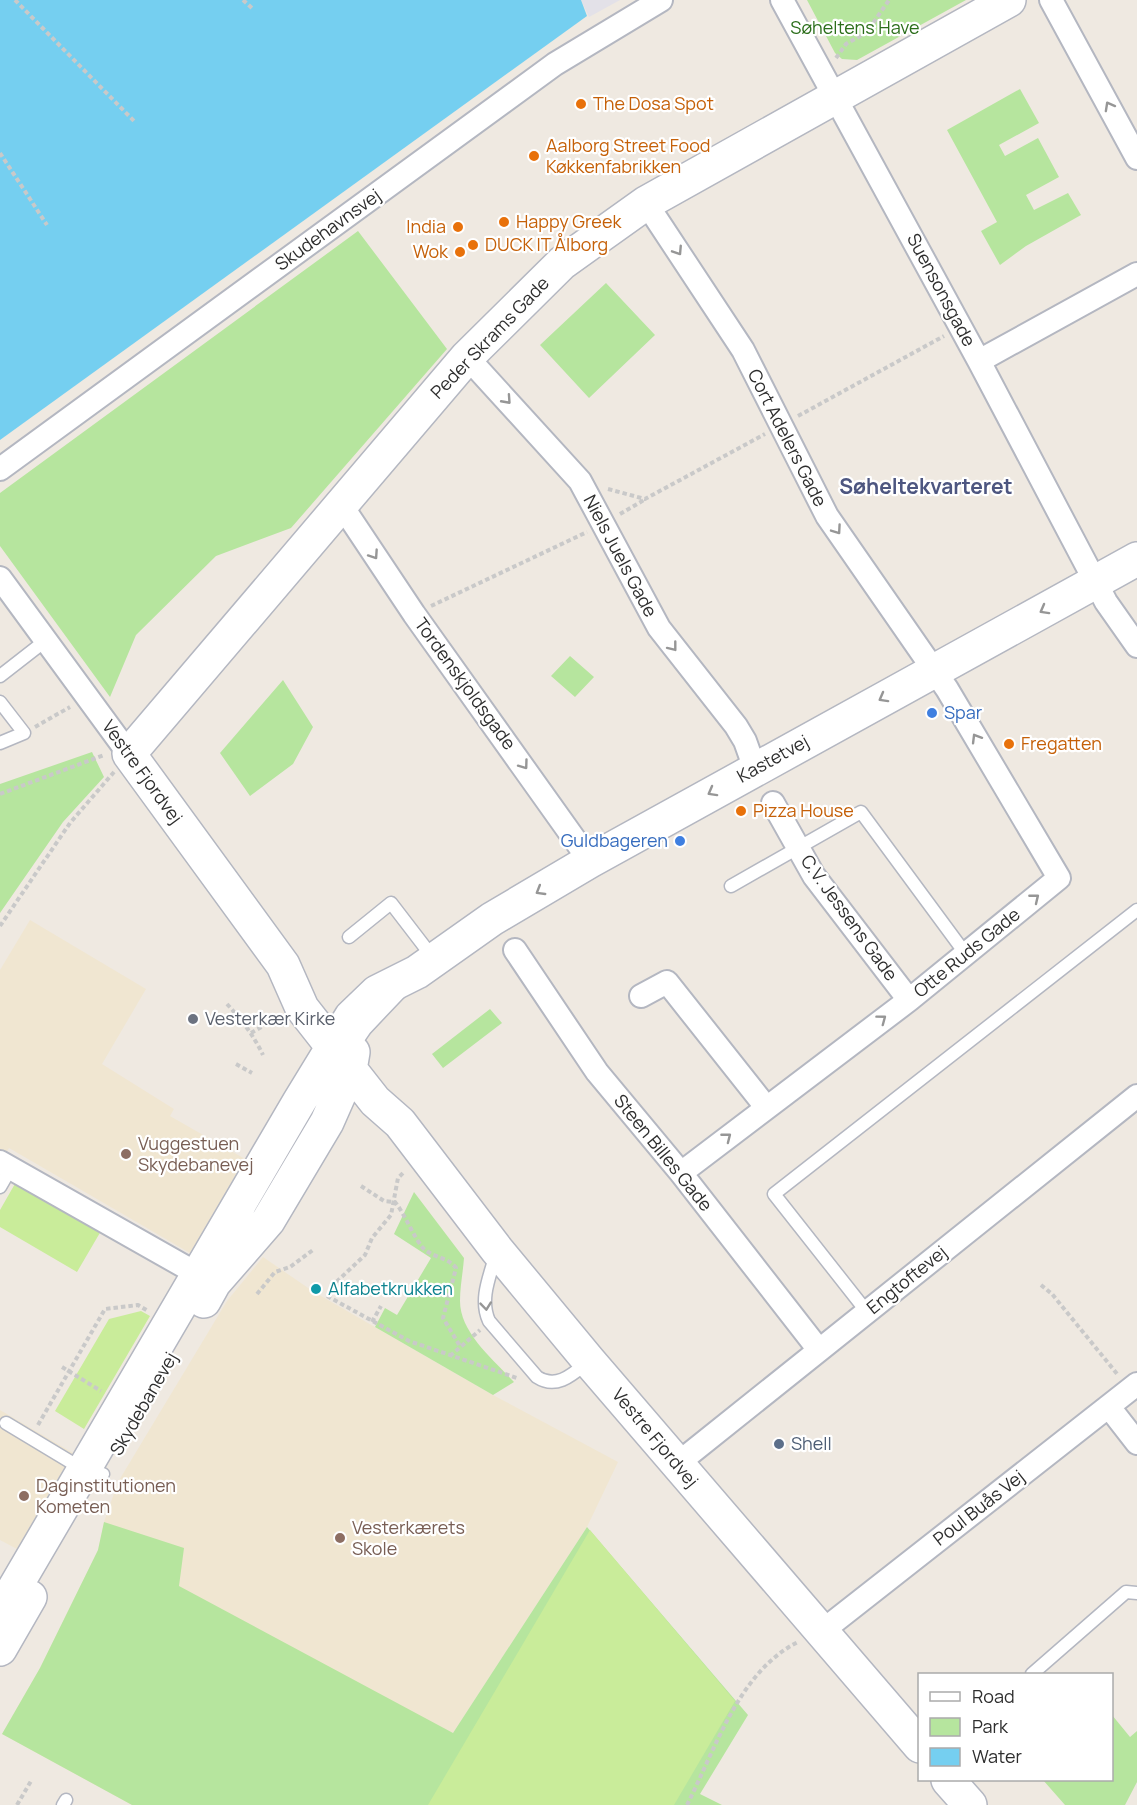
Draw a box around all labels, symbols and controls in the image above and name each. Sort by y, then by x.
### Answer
park label: Søheltens Have [790,15,920,39]
place label: The Dosa Spot [593,91,714,115]
marker: The Dosa Spot [574,97,588,111]
one-way arrow [1105,102,1116,113]
place label: Aalborg Street Food Køkkenfabrikken [546,133,711,178]
marker: Aalborg Street Food Køkkenfabrikken [527,149,541,163]
street label: Skudehavnsvej [270,183,385,276]
place label: Happy Greek [516,209,622,233]
place label: India [406,214,446,238]
marker: Happy Greek [497,215,511,229]
marker: India [451,220,465,234]
street label: Suensonsgade [902,229,982,350]
place label: DUCK IT Ålborg [485,232,608,256]
marker: DUCK IT Ålborg [466,238,480,252]
place label: Wok [413,239,449,263]
marker: Wok [453,245,467,259]
one-way arrow [671,245,682,256]
street label: Peder Skrams Gade [425,271,554,404]
street label: Cort Adelers Gade [743,365,833,510]
one-way arrow [500,393,511,404]
district label: Søheltekvarteret [839,472,1013,500]
street label: Niels Juels Gade [579,490,663,621]
one-way arrow [830,523,841,534]
one-way arrow [367,549,379,559]
one-way arrow [1040,603,1051,614]
street label: Tordenskjoldsgade [410,613,522,754]
one-way arrow [666,640,677,651]
one-way arrow [879,691,889,702]
place label: Spar [944,700,983,724]
marker: Spar [925,706,939,720]
street label: Vestre Fjordvej [97,715,188,828]
street label: Kastetvej [732,729,813,788]
place label: Fregatten [1021,731,1102,755]
one-way arrow [971,734,983,744]
marker: Fregatten [1002,737,1016,751]
one-way arrow [516,759,527,770]
one-way arrow [708,785,718,796]
place label: Pizza House [753,798,854,822]
marker: Pizza House [734,804,748,818]
place label: Guldbageren [561,828,668,852]
marker: Guldbageren [673,834,687,848]
street label: C.V. Jessens Gade [796,850,904,985]
one-way arrow [536,883,546,895]
one-way arrow [1028,894,1039,905]
street label: Otte Ruds Gade [908,902,1024,1002]
place label: Vesterkær Kirke [205,1006,335,1030]
marker: Vesterkær Kirke [186,1012,200,1026]
one-way arrow [876,1016,887,1027]
street label: Steen Billes Gade [609,1089,718,1216]
place label: Vuggestuen Skydebanevej [138,1131,254,1176]
one-way arrow [720,1134,731,1145]
marker: Vuggestuen Skydebanevej [119,1147,133,1161]
street label: Engtoftevej [861,1240,951,1319]
place label: Alfabetkrukken [328,1276,453,1300]
marker: Alfabetkrukken [309,1282,323,1296]
one-way arrow [479,1301,492,1311]
street label: Skydebanevej [104,1347,182,1460]
street label: Vestre Fjordvej [607,1383,704,1492]
place label: Shell [791,1431,832,1455]
marker: Shell [772,1437,786,1451]
street label: Poul Buås Vej [928,1464,1029,1550]
place label: Daginstitutionen Kometen [36,1473,176,1518]
marker: Daginstitutionen Kometen [17,1489,31,1503]
place label: Vesterkærets Skole [352,1515,465,1560]
marker: Vesterkærets Skole [333,1531,347,1545]
legend [918,1673,1113,1781]
text: Road [972,1684,1015,1708]
text: Park [972,1714,1009,1738]
text: Water [972,1744,1022,1768]

